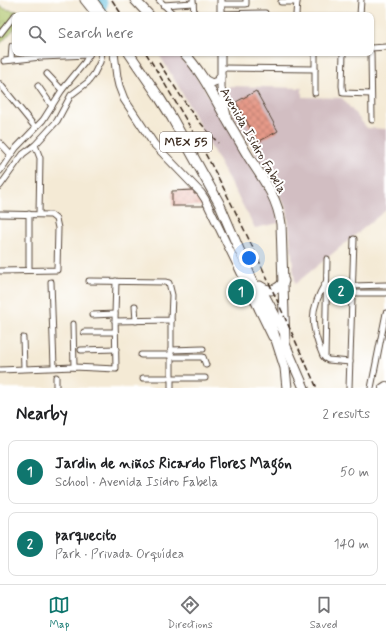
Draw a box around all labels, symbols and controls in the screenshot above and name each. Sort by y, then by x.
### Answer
search box [12,12,374,56]
icon: search [26,23,48,45]
text: Search here [58,24,134,44]
street label: Avenida Isidro Fabela [215,85,290,197]
road number: MEX 55 [160,132,212,152]
your location [239,248,259,268]
pin: 2 [328,276,354,306]
pin: 1 [228,277,254,307]
text: Nearby [16,403,68,425]
text: 2 results [323,406,370,423]
text: Jardin de niños Ricardo Flores Magón [55,454,292,474]
text: 1 [27,464,33,481]
text: 50 m [340,464,369,481]
text: School · Avenida Isidro Fabela [55,474,218,491]
text: parquecito [55,526,116,546]
text: 2 [27,536,33,553]
text: 140 m [334,536,369,553]
text: Park · Privada Orquídea [55,546,184,563]
tab: Map [48,594,70,632]
tab: Directions [167,594,213,632]
tab: Saved [310,594,337,632]

